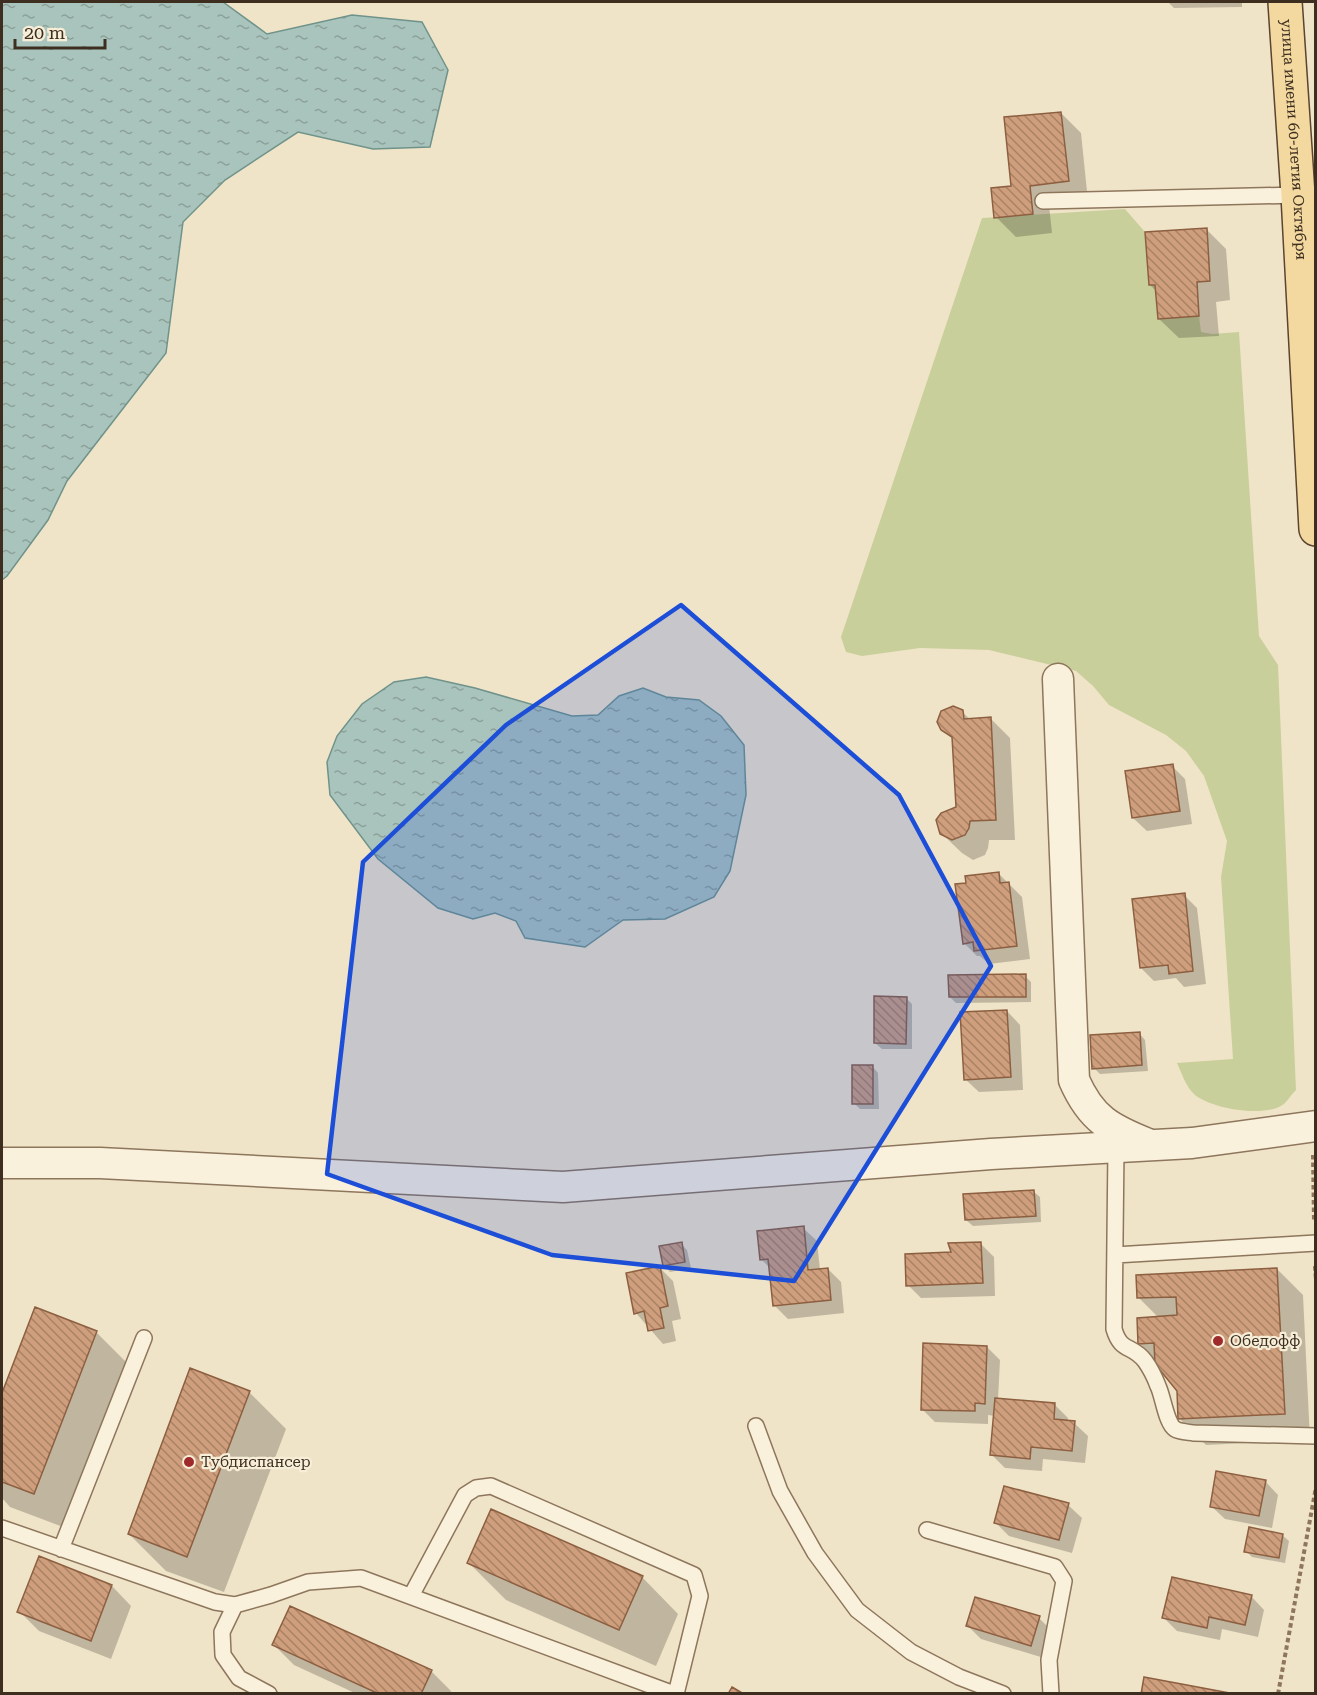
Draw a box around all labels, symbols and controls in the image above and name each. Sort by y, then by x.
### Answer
scale bar [15,12,105,50]
street label: улица имени 60-летия Октября [1277,19,1310,261]
text: 20 m [24,22,65,43]
place label: Обедофф [1230,1332,1300,1350]
marker: Обедофф [1211,1334,1225,1348]
place label: Тубдиспансер [201,1453,311,1471]
marker: Тубдиспансер [182,1455,196,1469]

